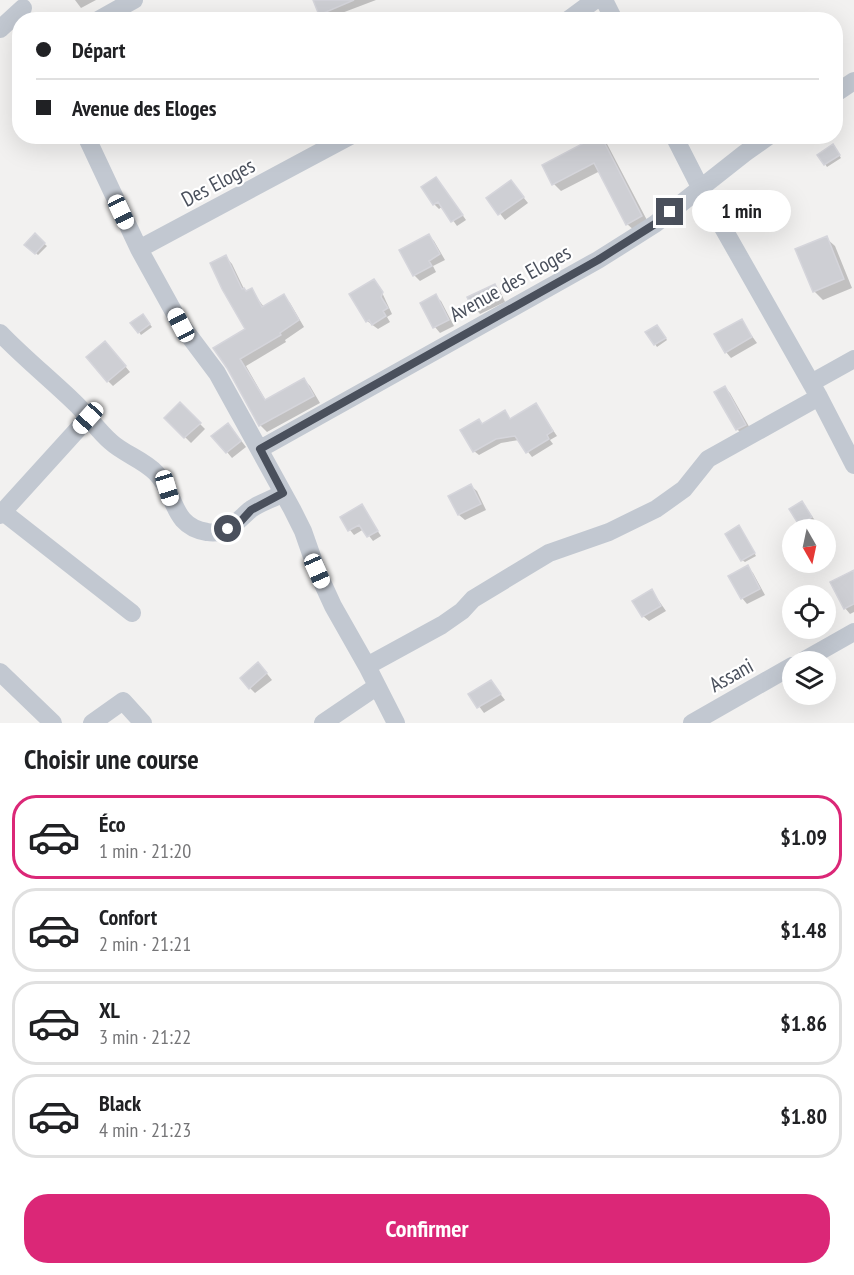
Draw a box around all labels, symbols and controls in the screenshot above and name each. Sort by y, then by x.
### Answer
text: Départ [72,36,126,64]
text: Avenue des Eloges [72,94,217,122]
street label: Des Eloges [177,152,259,212]
callout: 1 min [691,191,790,233]
car [105,192,137,232]
route end [656,198,683,225]
text: 1 min [721,198,762,224]
street label: Avenue des Eloges [445,239,575,327]
car [165,305,197,345]
car [69,399,107,437]
car [153,468,181,508]
route start [214,515,241,542]
north arrow [782,519,836,573]
map controls [782,519,836,705]
car [301,551,333,591]
button: locate [782,585,836,639]
button: layers [782,651,836,705]
street label: Assani [704,652,758,698]
text: Choisir une course [24,742,199,776]
icon: car [27,810,81,864]
text: Éco [99,810,126,838]
text: $1.09 [780,823,827,851]
text: 1 min · 21:20 [99,838,191,864]
icon: car [27,903,81,957]
text: Confort [99,903,157,931]
text: $1.48 [780,916,827,944]
text: 2 min · 21:21 [99,931,191,957]
icon: car [27,996,81,1050]
text: XL [99,996,120,1024]
text: $1.86 [780,1009,827,1037]
text: 3 min · 21:22 [99,1024,191,1050]
icon: car [27,1089,81,1143]
text: Black [99,1089,141,1117]
text: $1.80 [780,1102,827,1130]
text: 4 min · 21:23 [99,1117,191,1143]
button: Confirmer [24,1194,830,1263]

